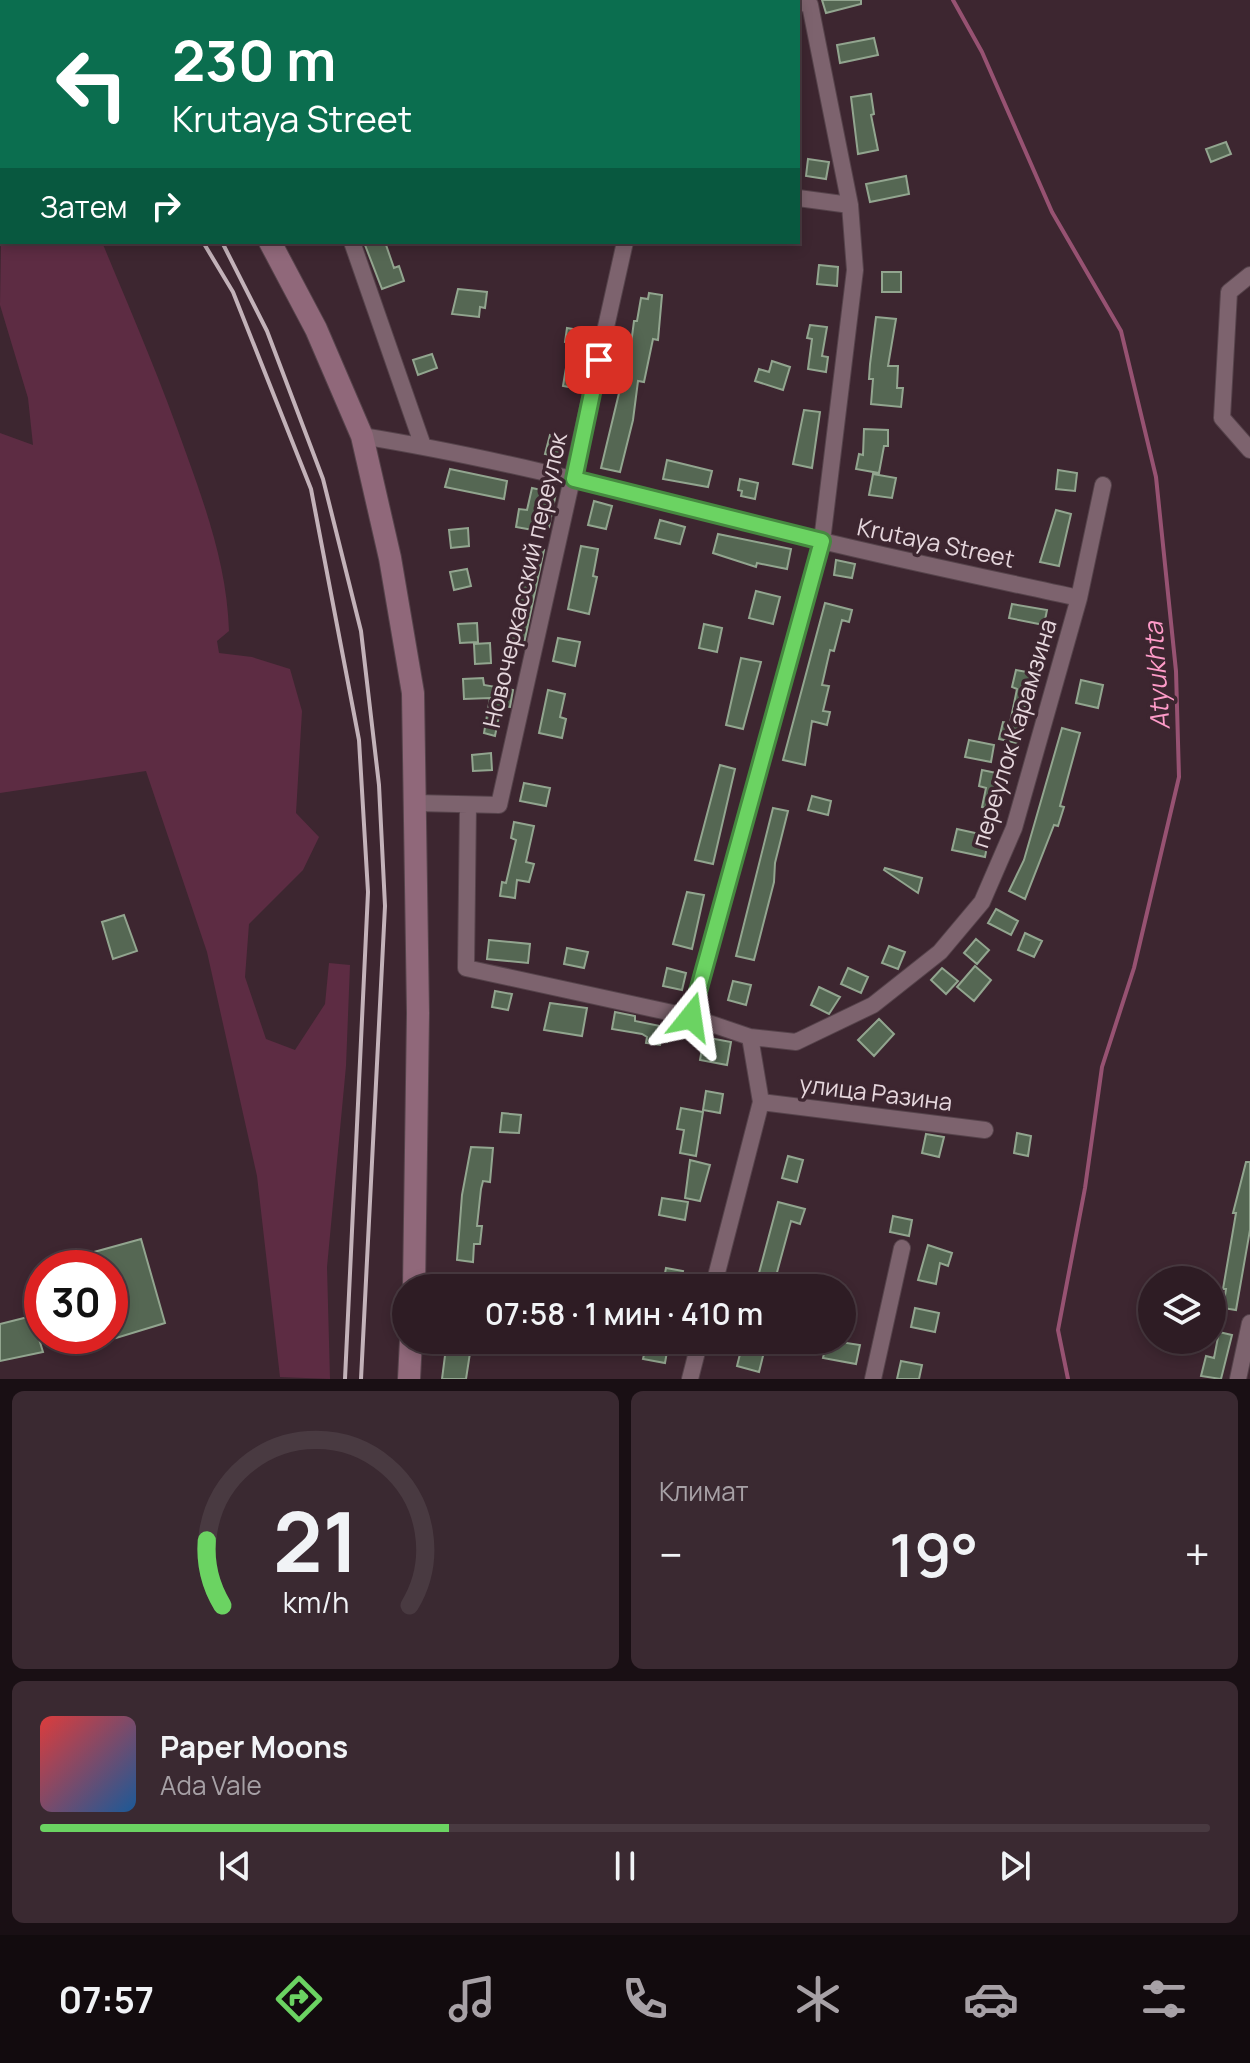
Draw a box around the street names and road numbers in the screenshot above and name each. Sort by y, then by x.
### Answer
street label: Новочеркасский переулок [474,428,574,731]
street label: Krutaya Street [854,509,1018,575]
street label: переулок Карамзина [962,615,1064,851]
street label: улица Разина [798,1066,954,1118]

